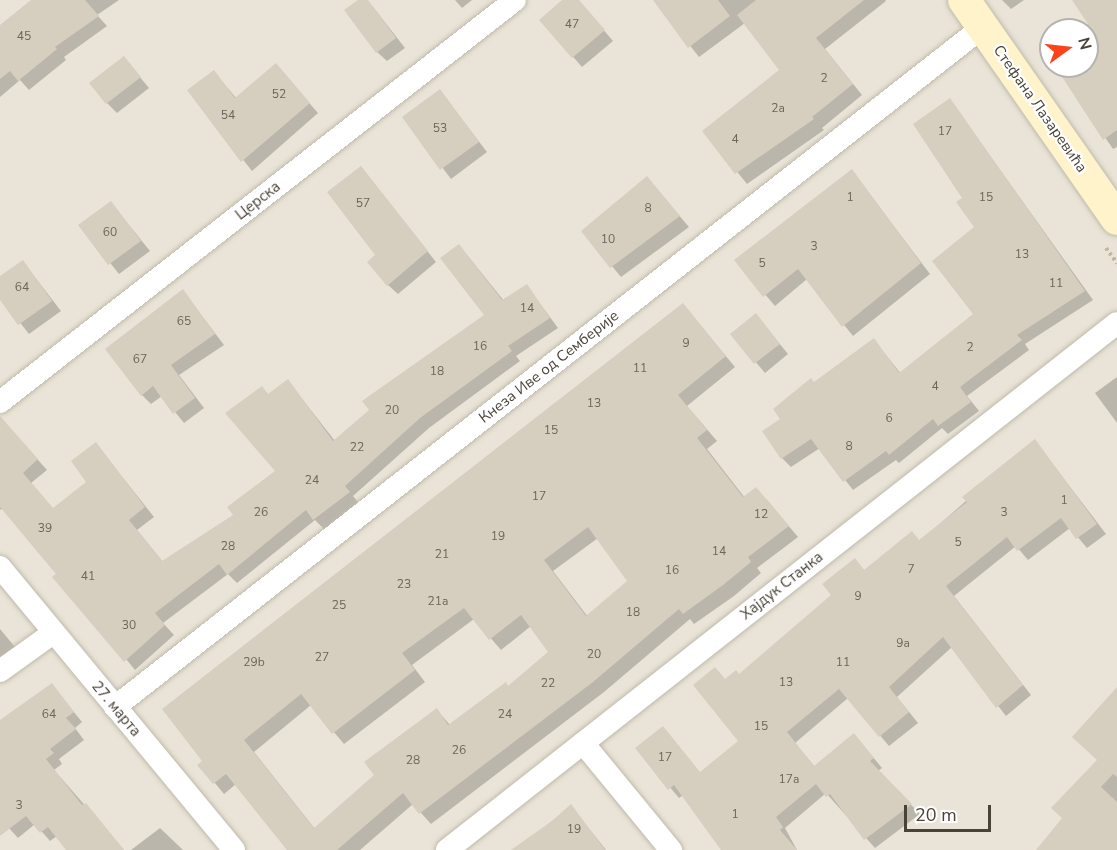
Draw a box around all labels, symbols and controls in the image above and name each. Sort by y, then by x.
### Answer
house number: 47 [565,18,579,32]
north arrow [1039,18,1099,78]
house number: 45 [17,30,31,44]
text: N [1072,35,1097,52]
street label: Стефана Лазаревића [989,42,1091,176]
house number: 2 [820,72,828,86]
house number: 52 [272,88,286,102]
house number: 2a [771,102,785,116]
house number: 54 [221,109,235,123]
house number: 53 [433,122,447,136]
house number: 17 [938,125,952,139]
house number: 4 [731,133,739,147]
street label: Церска [232,178,284,224]
house number: 1 [846,191,854,205]
house number: 15 [979,191,993,205]
house number: 57 [356,197,370,211]
house number: 8 [644,202,652,216]
house number: 60 [103,226,117,240]
house number: 10 [601,233,615,247]
house number: 3 [810,240,818,254]
house number: 13 [1015,248,1029,262]
house number: 5 [758,257,766,271]
house number: 11 [1049,277,1063,291]
house number: 64 [15,281,29,295]
house number: 14 [520,302,534,316]
street label: Кнеза Иве од Семберије [475,307,623,427]
house number: 65 [177,315,191,329]
house number: 9 [682,337,690,351]
house number: 16 [473,340,487,354]
house number: 2 [966,341,974,355]
house number: 67 [133,353,147,367]
house number: 11 [633,362,647,376]
house number: 18 [430,365,444,379]
house number: 4 [931,380,939,394]
house number: 13 [587,397,601,411]
house number: 20 [385,404,399,418]
house number: 6 [885,412,893,426]
house number: 15 [544,424,558,438]
house number: 8 [845,440,853,454]
house number: 22 [350,441,364,455]
house number: 24 [305,474,319,488]
house number: 17 [532,490,546,504]
house number: 1 [1060,494,1068,508]
house number: 26 [254,506,268,520]
house number: 3 [1000,506,1008,520]
house number: 12 [754,508,768,522]
house number: 39 [38,522,52,536]
house number: 19 [491,530,505,544]
house number: 5 [954,536,962,550]
house number: 28 [221,540,235,554]
house number: 14 [712,545,726,559]
house number: 21 [435,548,449,562]
street label: Хајдук Станка [737,548,827,624]
house number: 7 [907,563,915,577]
house number: 16 [665,564,679,578]
house number: 41 [81,570,95,584]
house number: 23 [397,578,411,592]
house number: 9 [854,590,862,604]
house number: 21a [428,595,448,609]
house number: 25 [332,599,346,613]
house number: 18 [626,606,640,620]
house number: 30 [122,619,136,633]
house number: 9a [896,637,910,651]
house number: 20 [587,648,601,662]
house number: 27 [315,651,329,665]
house number: 29b [243,656,265,670]
house number: 11 [836,656,850,670]
house number: 13 [779,676,793,690]
house number: 22 [541,677,555,691]
street label: 27. марта [88,678,144,740]
house number: 64 [42,708,56,722]
house number: 24 [498,708,512,722]
house number: 15 [754,720,768,734]
house number: 26 [452,744,466,758]
house number: 17 [658,751,672,765]
house number: 28 [406,754,420,768]
house number: 17a [779,773,799,787]
scale bar [907,793,994,831]
house number: 3 [15,799,23,813]
text: 20 m [915,803,957,827]
house number: 1 [731,808,739,822]
house number: 19 [567,823,581,837]

